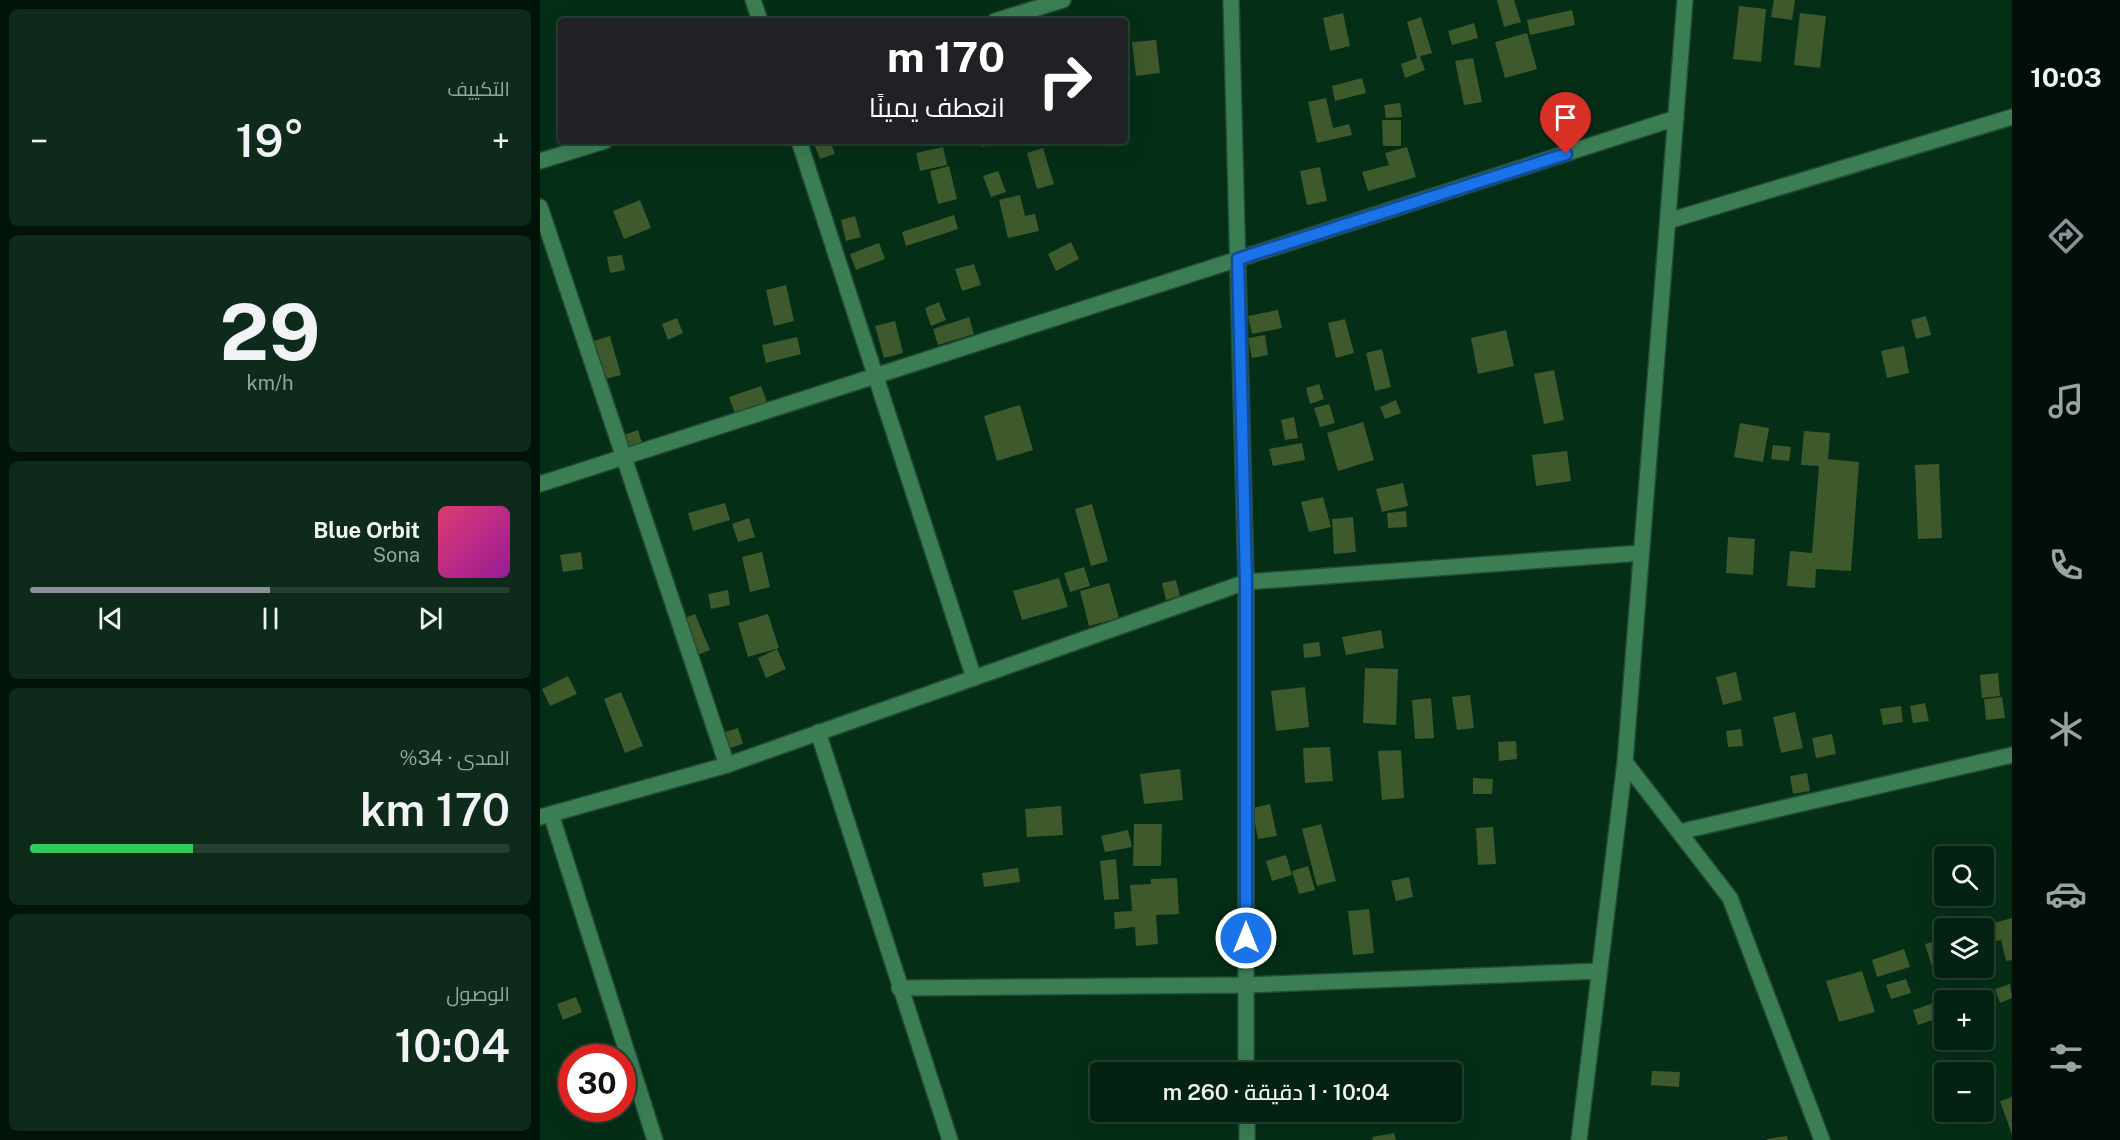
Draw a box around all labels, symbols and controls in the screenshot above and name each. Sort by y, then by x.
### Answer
text: 170 m [887,32,1005,81]
icon: right [1026,42,1104,120]
text: 10:03 [2030,61,2102,93]
text: التكييف [447,77,510,101]
text: انعطف يمينًا [869,91,1005,123]
pin [1540,92,1591,154]
icon: arrive [1549,101,1582,134]
text: 19° [236,114,304,167]
text: − [30,122,48,160]
text: + [492,122,510,160]
icon: directions [2045,215,2087,257]
text: 29 [220,286,320,378]
text: km/h [246,371,294,395]
icon: music [2045,380,2087,422]
text: Blue Orbit [313,517,420,543]
text: Sona [373,543,420,567]
icon: phone [2045,544,2087,586]
icon: previous [94,602,127,635]
icon: pause [254,602,287,635]
icon: next [414,602,447,635]
icon: climate [2045,708,2087,750]
text: المدى · 34% [400,746,510,770]
text: 170 km [360,783,510,836]
map controls [1934,846,1994,1122]
button: search [1934,846,1994,906]
icon: car [2045,873,2087,915]
position arrow [1214,906,1278,970]
button: layers [1934,918,1994,978]
text: الوصول [446,982,510,1006]
button: + [1934,990,1994,1050]
text: 10:04 [394,1019,510,1072]
icon: filters [2045,1037,2087,1079]
speed limit sign: 30 [558,1044,636,1122]
button: − [1934,1062,1994,1122]
text: 10:04 · 1 دقيقة · 260 m [1163,1079,1389,1105]

